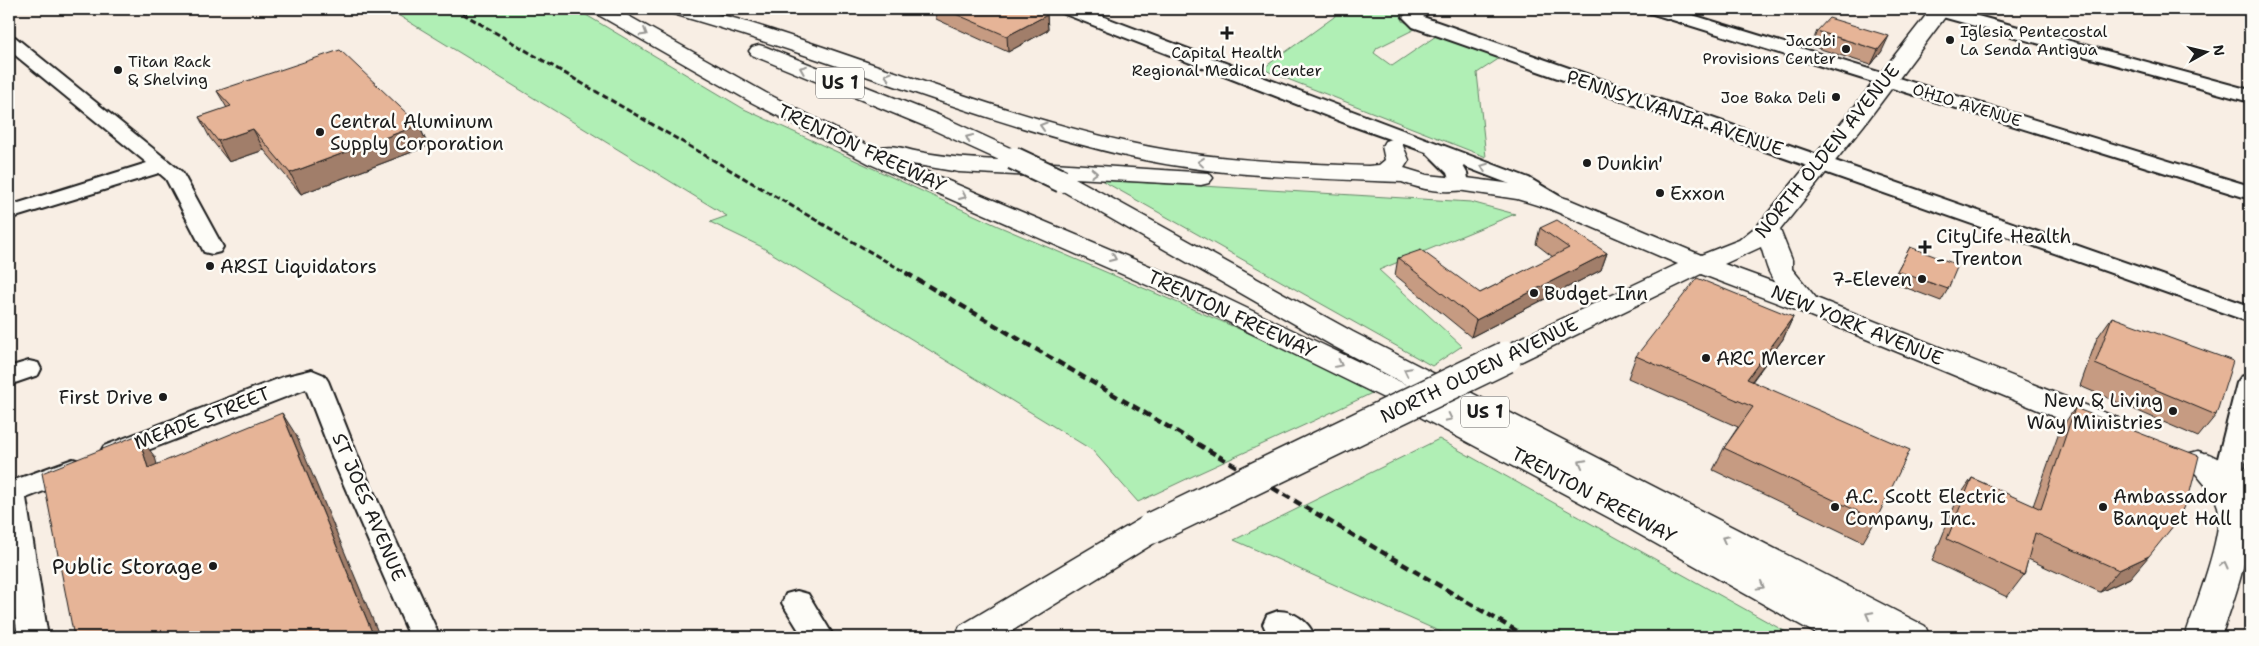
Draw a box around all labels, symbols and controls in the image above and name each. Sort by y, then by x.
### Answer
place label: Iglesia Pentecostal La Senda Antigua [1960,21,2108,60]
marker: Capital Health Regional Medical Center [1220,26,1234,40]
one-way arrow [639,27,648,37]
north arrow [2182,28,2232,78]
place label: Jacobi Provisions Center [1703,30,1836,69]
marker: Iglesia Pentecostal La Senda Antigua [1944,34,1956,46]
place label: Capital Health Regional Medical Center [1132,42,1322,81]
marker: Jacobi Provisions Center [1840,43,1852,55]
text: N [2209,43,2229,57]
place label: Titan Rack & Shelving [128,51,211,90]
street label: NORTH OLDEN AVENUE [1749,59,1905,243]
marker: Titan Rack & Shelving [112,64,124,76]
one-way arrow [799,64,808,75]
street label: PENNSYLVANIA AVENUE [1563,64,1787,162]
road number: US 1 [816,68,864,99]
one-way arrow [884,72,893,82]
street label: OHIO AVENUE [1910,78,2024,132]
place label: Joe Baka Deli [1721,87,1826,108]
marker: Joe Baka Deli [1830,91,1842,103]
street label: TRENTON FREEWAY [774,98,951,198]
place label: Central Aluminum Supply Corporation [330,109,504,156]
one-way arrow [1039,121,1047,131]
marker: Central Aluminum Supply Corporation [314,126,326,138]
one-way arrow [965,133,974,144]
place label: Dunkin' [1597,151,1663,176]
one-way arrow [1197,156,1205,167]
marker: Dunkin' [1581,157,1593,169]
one-way arrow [1480,163,1489,173]
one-way arrow [1091,167,1099,178]
place label: Exxon [1670,181,1725,206]
marker: Exxon [1654,187,1666,199]
one-way arrow [958,189,967,200]
place label: CityLife Health - Trenton [1936,224,2071,271]
marker: CityLife Health - Trenton [1918,240,1932,254]
one-way arrow [1108,252,1117,263]
place label: ARSI Liquidators [220,254,377,279]
marker: ARSI Liquidators [204,260,216,272]
street label: TRENTON FREEWAY [1144,264,1321,364]
place label: 7-Eleven [1832,267,1912,292]
marker: 7-Eleven [1916,273,1928,285]
street label: NEW YORK AVENUE [1767,279,1947,371]
place label: Budget Inn [1544,281,1648,306]
marker: Budget Inn [1528,287,1540,299]
street label: NORTH OLDEN AVENUE [1376,311,1582,429]
place label: ARC Mercer [1716,346,1826,371]
marker: ARC Mercer [1700,352,1712,364]
one-way arrow [1334,358,1343,368]
one-way arrow [1403,367,1412,377]
street label: MEADE STREET [130,380,274,455]
place label: First Drive [59,385,153,410]
place label: New & Living Way Ministries [2026,388,2163,435]
marker: First Drive [157,391,169,403]
road number: US 1 [1461,397,1509,428]
marker: New & Living Way Ministries [2167,405,2179,417]
one-way arrow [1444,412,1453,422]
street label: ST JOES AVENUE [326,429,412,585]
street label: TRENTON FREEWAY [1507,441,1681,549]
one-way arrow [1578,459,1587,469]
place label: A.C. Scott Electric Company, Inc. [1845,484,2006,531]
place label: Ambassador Banquet Hall [2113,484,2232,531]
marker: A.C. Scott Electric Company, Inc. [1829,501,1841,513]
marker: Ambassador Banquet Hall [2097,501,2109,513]
one-way arrow [1722,535,1731,545]
place label: Public Storage [52,552,203,581]
marker: Public Storage [207,560,219,572]
one-way arrow [2218,560,2229,569]
one-way arrow [1756,580,1765,590]
one-way arrow [1865,611,1874,621]

